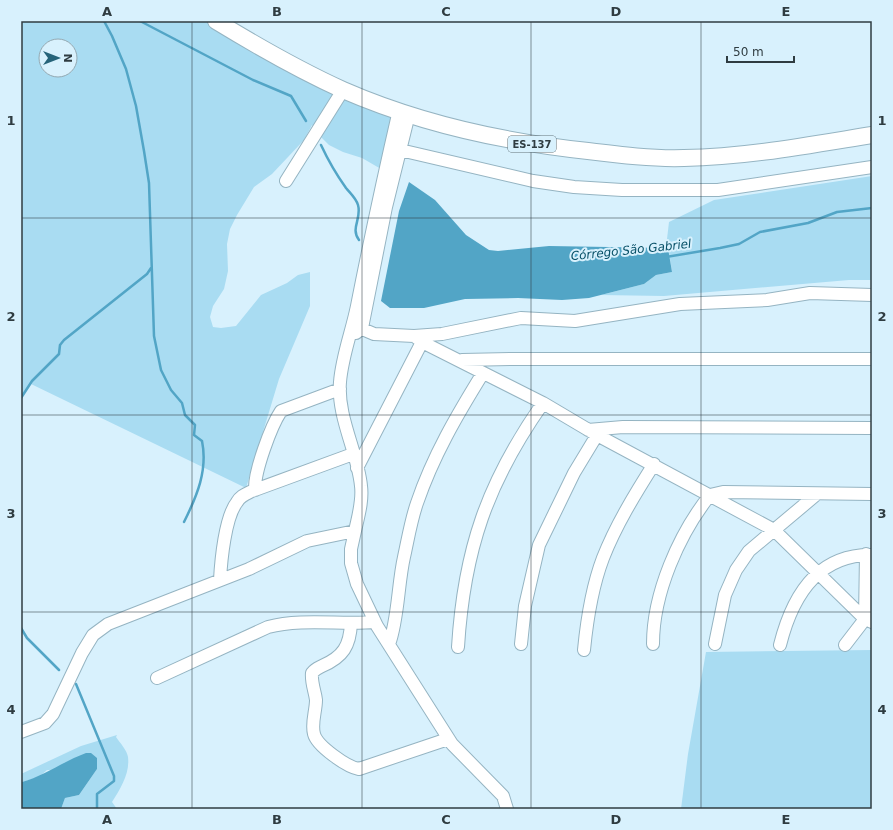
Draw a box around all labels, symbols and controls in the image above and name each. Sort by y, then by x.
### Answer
text: A [102,4,112,19]
text: B [272,4,282,19]
text: C [441,4,451,19]
text: D [611,4,622,19]
text: E [782,4,790,19]
north arrow [38,38,78,78]
scale bar [727,38,794,64]
text: 50 m [733,45,764,59]
text: N [61,53,74,63]
text: 1 [6,113,16,128]
text: 1 [877,113,887,128]
road number: ES-137 [508,136,556,152]
water label: Córrego São Gabriel [570,237,693,263]
text: 2 [6,309,16,324]
text: 2 [877,309,887,324]
text: 3 [6,506,16,521]
text: 3 [877,506,887,521]
text: 4 [6,702,16,717]
text: 4 [877,702,887,717]
text: A [102,812,112,827]
text: B [272,812,282,827]
text: C [441,812,451,827]
text: D [611,812,622,827]
text: E [782,812,790,827]

